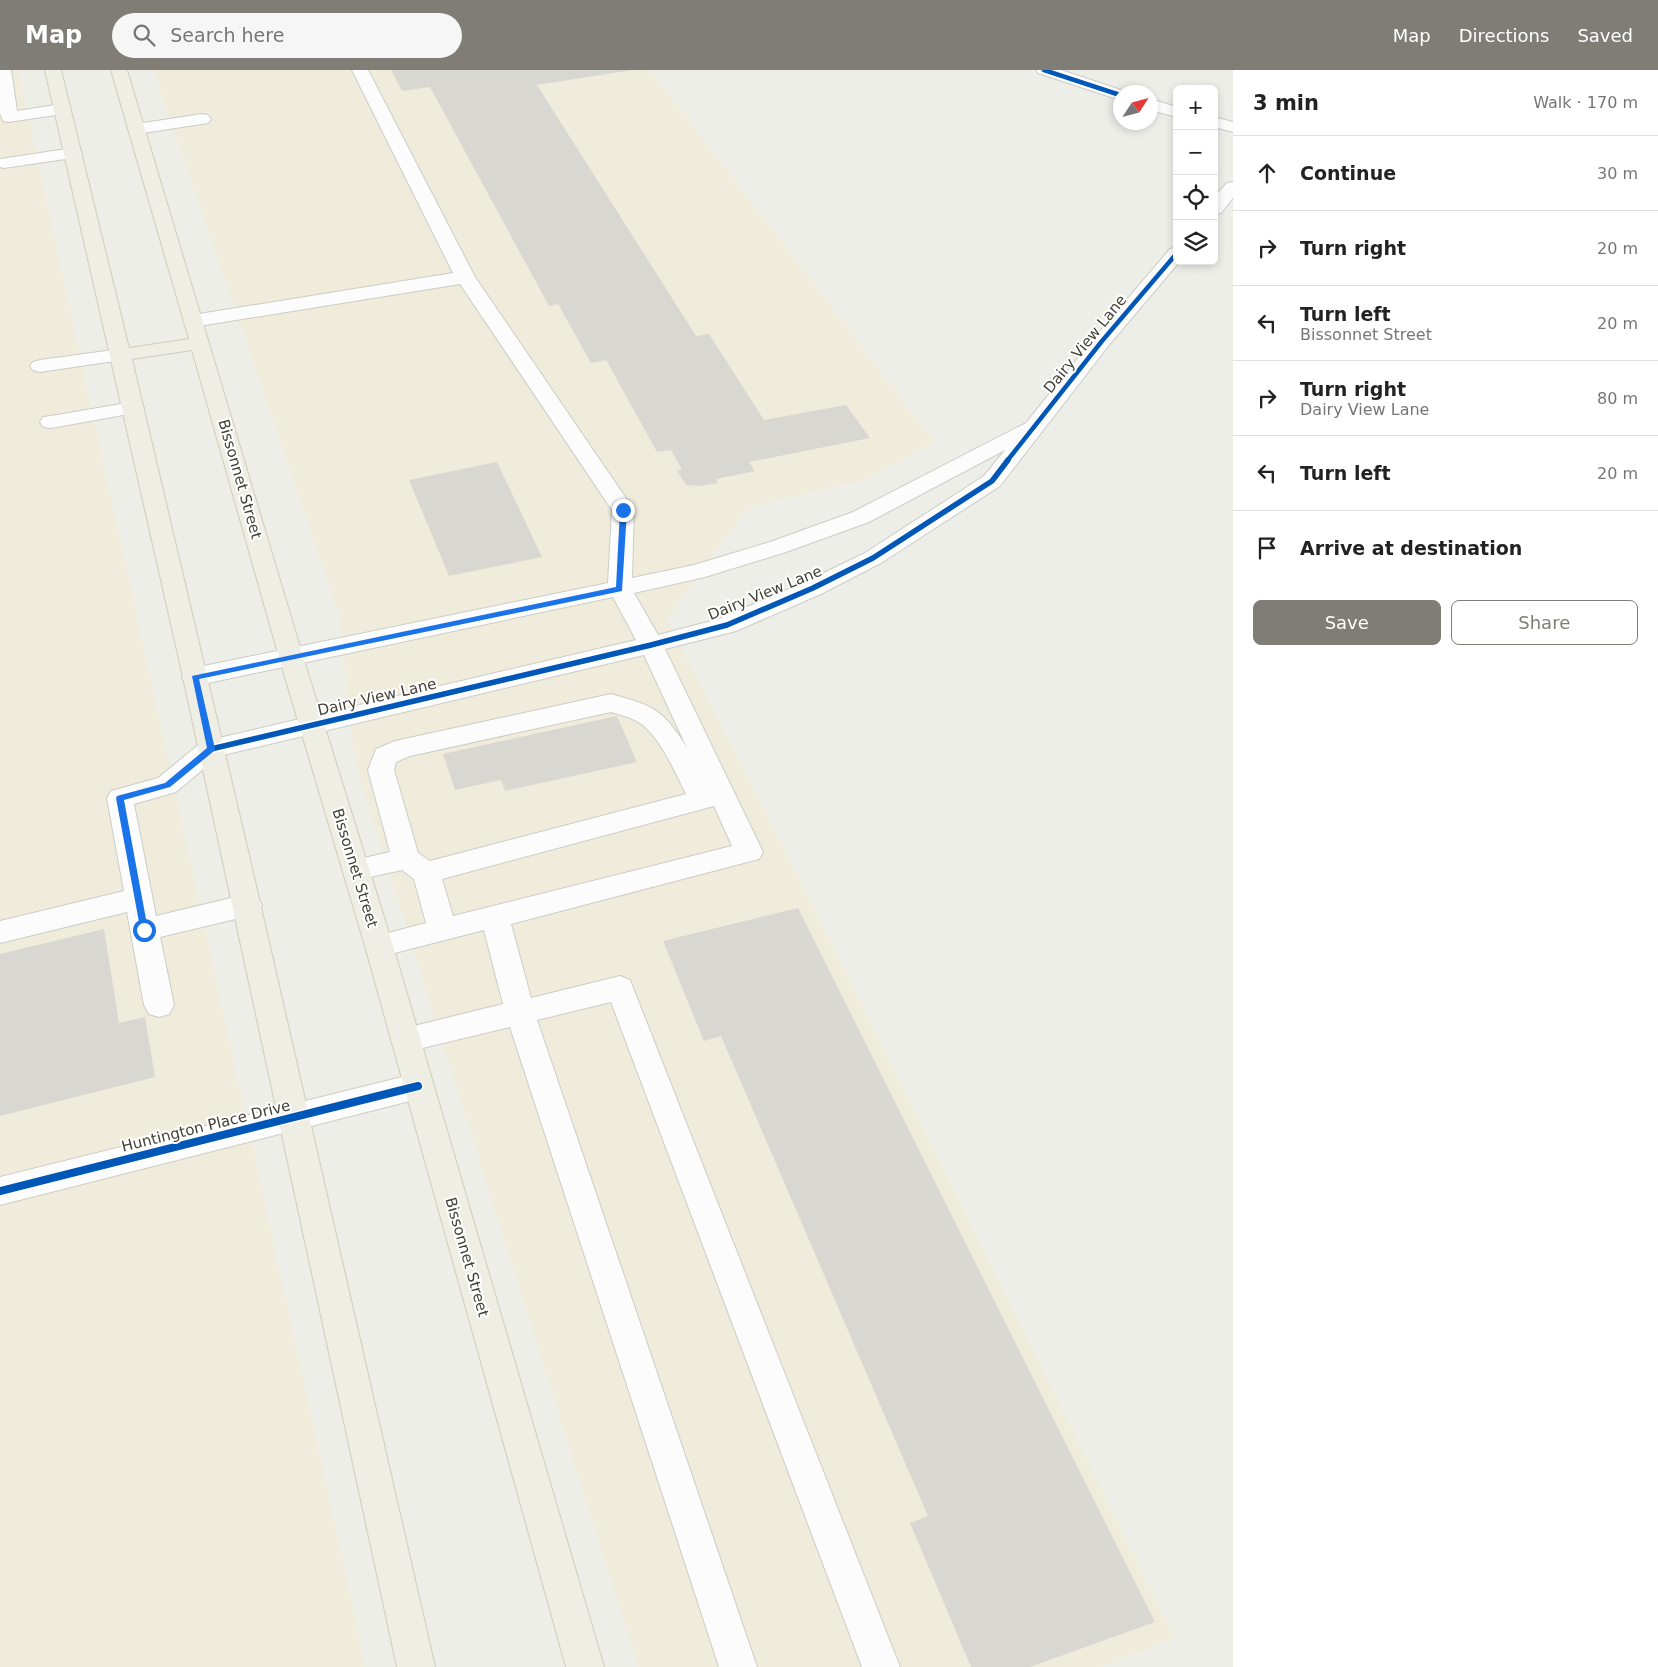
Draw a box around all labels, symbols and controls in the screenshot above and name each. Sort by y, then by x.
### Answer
search box [112,13,462,58]
text: Map [25,21,82,49]
icon: search [130,21,158,49]
text: Search here [170,24,284,46]
text: Map [1393,25,1431,46]
text: Directions [1459,25,1549,46]
text: Saved [1577,25,1633,46]
north arrow [1113,85,1158,130]
map controls [1173,85,1218,265]
button: + [1173,85,1218,130]
text: 3 min [1253,91,1319,115]
text: Walk · 170 m [1533,93,1638,112]
button: − [1173,130,1218,175]
icon: ahead [1253,159,1281,187]
text: Continue [1300,162,1396,184]
text: 30 m [1597,164,1638,183]
button: locate [1173,175,1218,220]
button: layers [1173,220,1218,265]
icon: right [1253,234,1281,262]
text: Turn right [1300,237,1406,259]
text: 20 m [1597,239,1638,258]
street label: Dairy View Lane [1040,291,1130,397]
text: Turn left [1300,303,1391,325]
icon: left [1253,309,1281,337]
text: 20 m [1597,314,1638,333]
text: Bissonnet Street [1300,325,1432,344]
text: Turn right [1300,378,1406,400]
icon: right [1253,384,1281,412]
text: 80 m [1597,389,1638,408]
text: Dairy View Lane [1300,400,1429,419]
street label: Bissonnet Street [214,417,266,541]
icon: left [1253,459,1281,487]
text: Turn left [1300,462,1391,484]
text: 20 m [1597,464,1638,483]
route end [612,499,635,522]
icon: arrive [1253,534,1281,562]
text: Arrive at destination [1300,537,1522,559]
street label: Dairy View Lane [705,562,825,624]
button: Save [1253,600,1441,645]
button: Share [1451,600,1638,645]
street label: Dairy View Lane [316,675,438,719]
street label: Bissonnet Street [328,806,382,930]
route start [133,919,156,942]
street label: Huntington Place Drive [120,1096,292,1156]
street label: Bissonnet Street [441,1195,493,1319]

